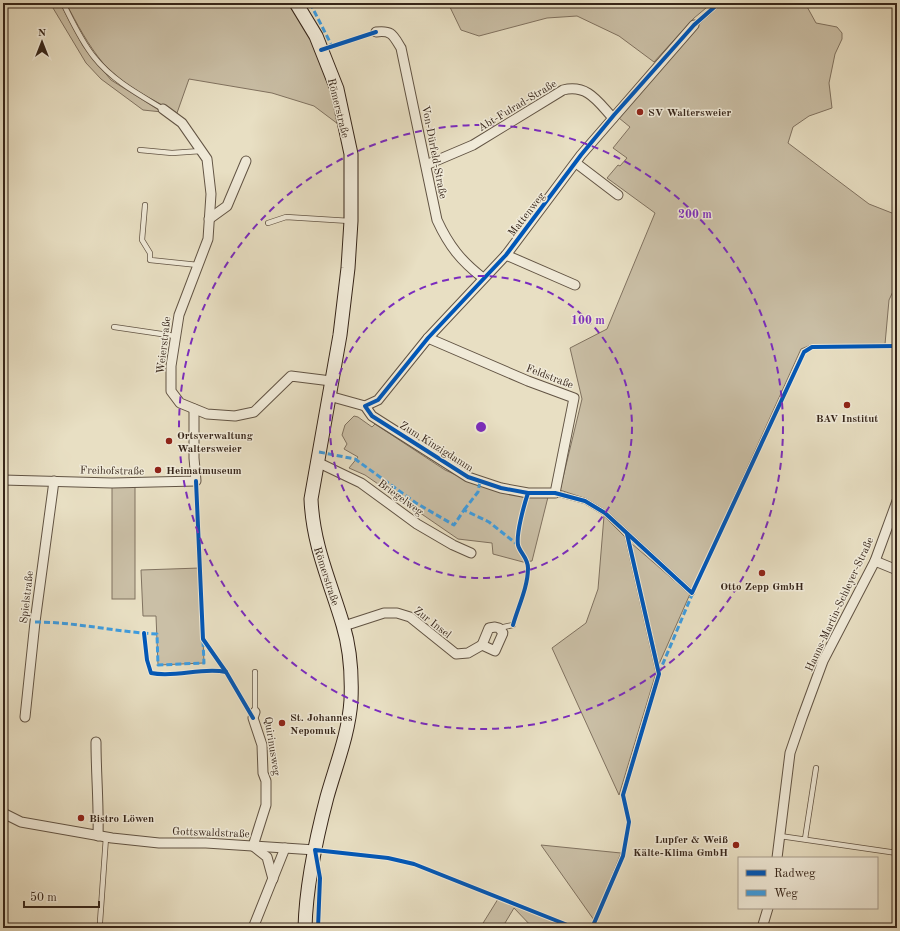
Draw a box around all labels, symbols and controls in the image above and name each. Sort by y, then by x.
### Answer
north arrow [22,22,62,62]
text: N [38,28,47,39]
street label: Römerstraße [325,77,350,139]
street label: Abt-Fulrad-Straße [477,79,559,134]
street label: Von-Dürfeld-Straße [419,105,448,200]
marker: SV Waltersweier [635,107,645,117]
place label: SV Waltersweier [648,108,731,119]
street label: Mattenweg [507,191,548,239]
text: 200 m [678,209,712,221]
text: 100 m [571,315,605,327]
street label: Weierstraße [156,316,173,374]
street label: Feldstraße [524,363,575,391]
marker: BAV Institut [842,400,852,410]
place label: BAV Institut [816,414,878,425]
street label: Zum Kinzigdamm [397,420,475,474]
centre of rings [474,420,488,434]
place label: Ortsverwaltung Waltersweier [177,431,253,455]
marker: Ortsverwaltung Waltersweier [164,436,174,446]
street label: Freihofstraße [80,465,144,478]
marker: Heimatmuseum [153,465,163,475]
place label: Heimatmuseum [166,466,242,477]
street label: Briegelweg [375,478,425,518]
street label: Hanns-Martin-Schleyer-Straße [804,536,876,674]
street label: Römerstraße [311,546,340,607]
marker: Otto Zepp GmbH [757,568,767,578]
street label: Spielstraße [19,570,36,624]
place label: Otto Zepp GmbH [720,582,804,593]
street label: Zur Insel [411,605,453,641]
place label: St. Johannes Nepomuk [290,713,353,737]
street label: Quirinusweg [261,716,282,777]
marker: St. Johannes Nepomuk [277,718,287,728]
marker: Bistro Löwen [76,813,86,823]
place label: Bistro Löwen [89,814,154,825]
street label: Gottswaldstraße [172,827,250,840]
place label: Lupfer & Weiß Kälte-Klima GmbH [633,835,728,859]
marker: Lupfer & Weiß Kälte-Klima GmbH [731,840,741,850]
legend [738,857,878,909]
text: Radweg [774,868,816,880]
scale bar [24,883,99,909]
text: Weg [774,888,798,900]
text: 50 m [30,891,57,904]

